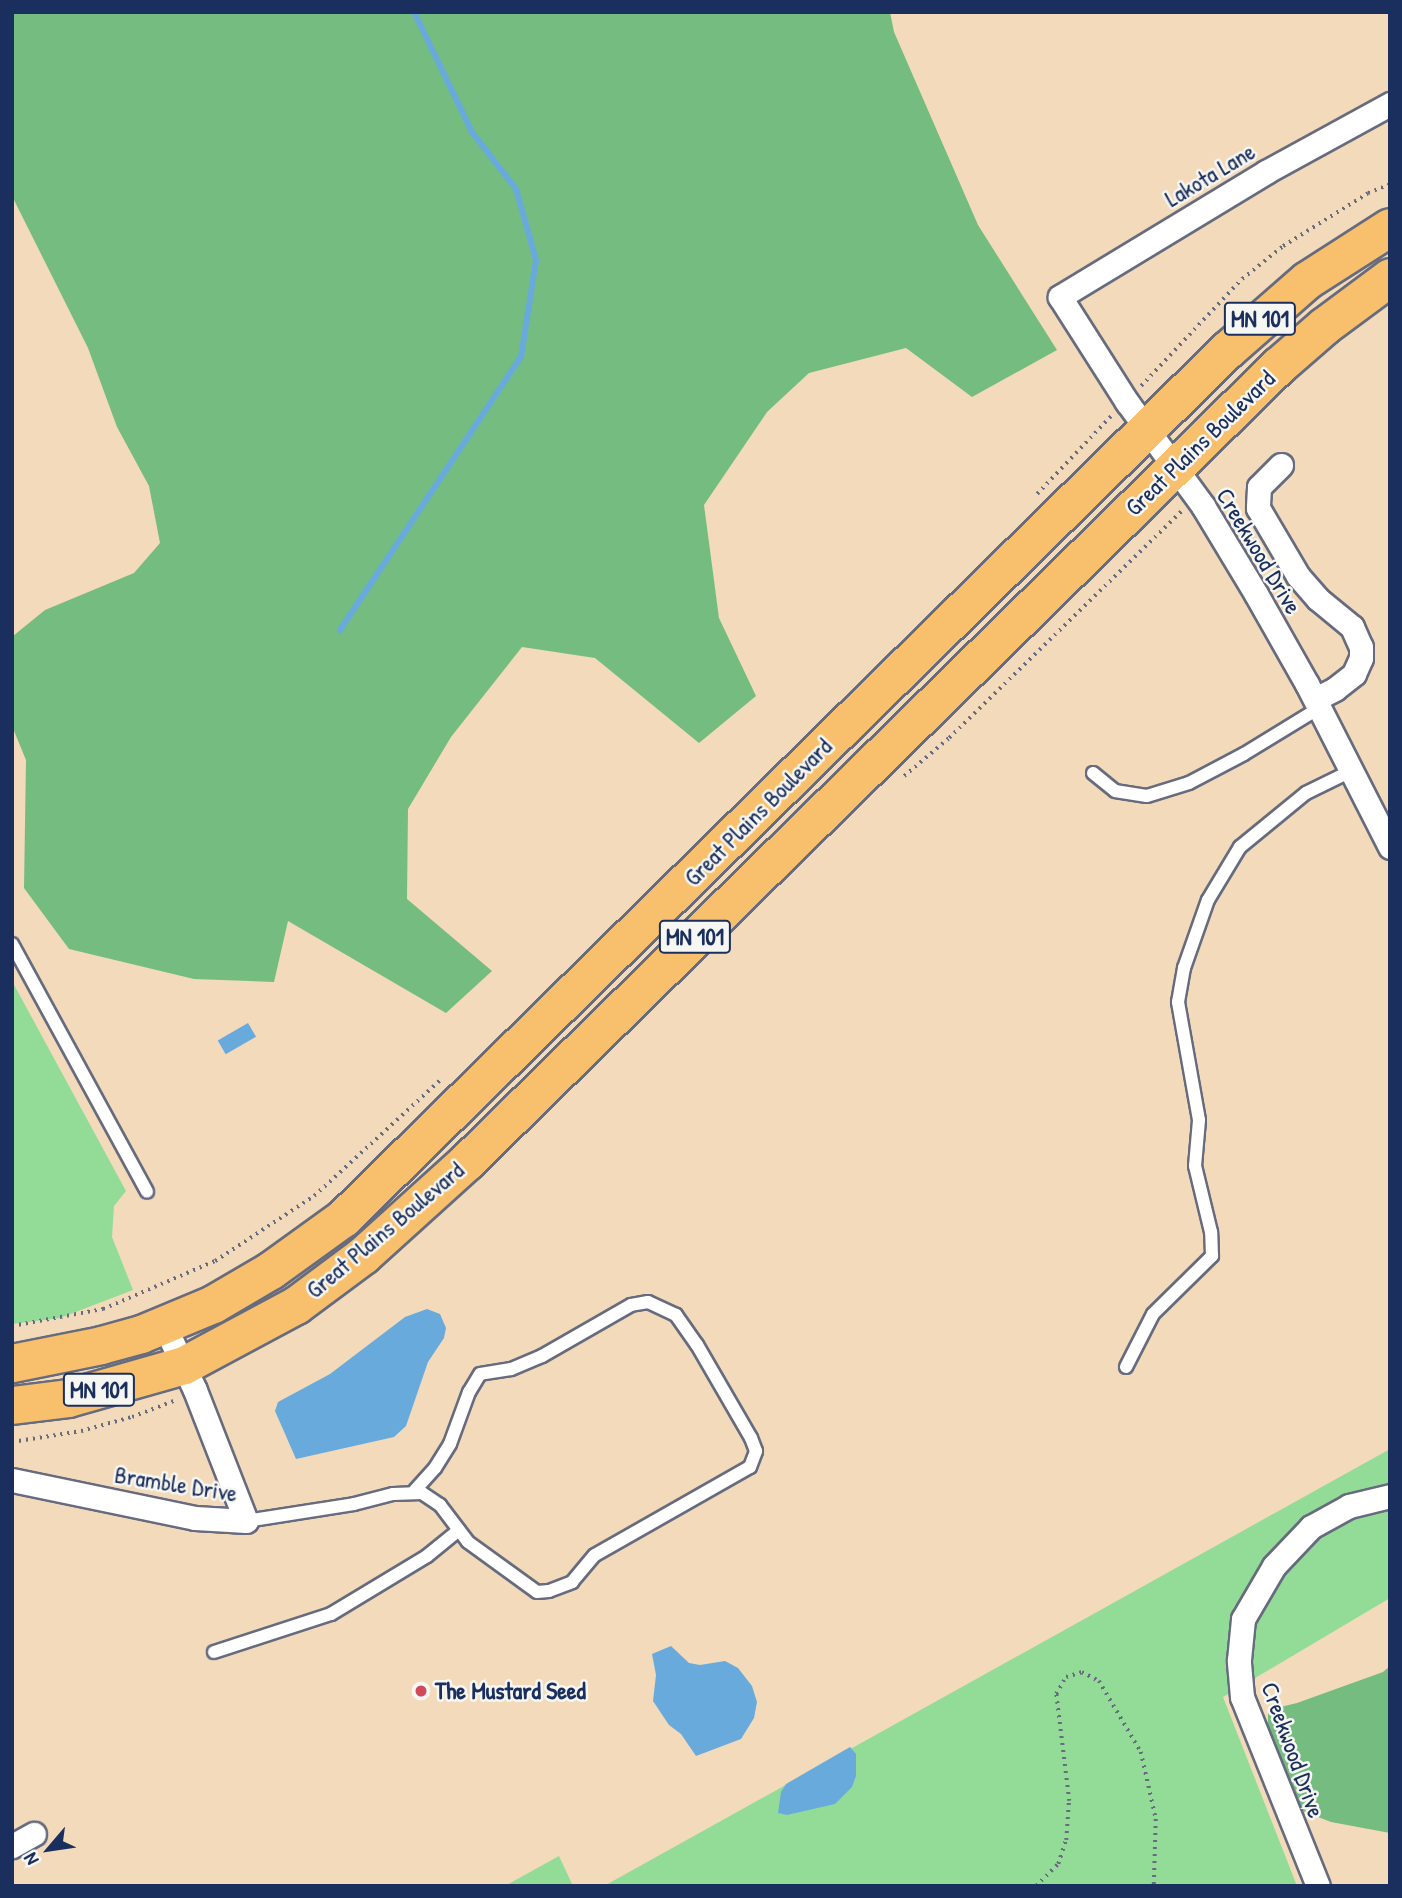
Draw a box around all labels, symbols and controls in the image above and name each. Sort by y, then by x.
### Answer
street label: Lakota Lane [1160,137,1260,213]
road number: MN 101 [1223,300,1297,338]
street label: Great Plains Boulevard [1119,364,1281,522]
street label: Creekwood Drive [1210,483,1308,619]
street label: Great Plains Boulevard [678,732,838,892]
road number: MN 101 [658,918,732,956]
street label: Great Plains Boulevard [300,1156,470,1304]
road number: MN 101 [62,1371,136,1410]
street label: Bramble Drive [113,1460,239,1508]
place label: The Mustard Seed [435,1677,586,1705]
street label: Creekwood Drive [1255,1678,1331,1822]
marker: The Mustard Seed [413,1683,429,1699]
north arrow [14,1814,84,1884]
text: N [17,1848,44,1870]

